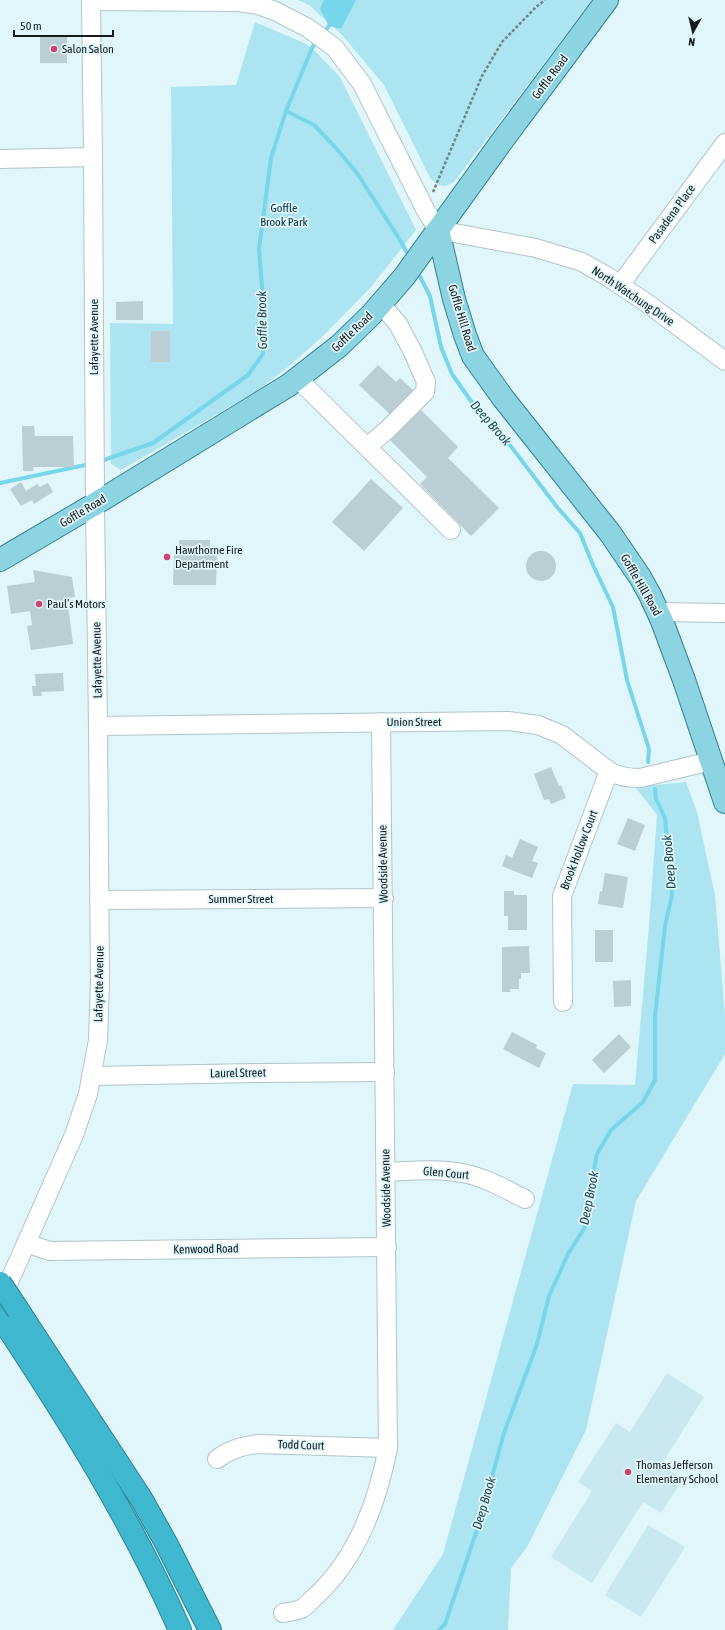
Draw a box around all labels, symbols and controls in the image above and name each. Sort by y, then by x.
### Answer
scale bar [14,12,113,38]
north arrow [673,12,713,52]
text: 50 m [20,19,42,33]
text: N [688,36,696,48]
place label: Salon Salon [62,42,114,56]
marker: Salon Salon [49,44,59,54]
street label: Goffle Road [529,52,571,102]
street label: Pasadena Place [646,182,698,246]
park label: Goffle Brook Park [260,201,308,229]
street label: North Watchung Drive [589,263,677,329]
street label: Goffle Hill Road [445,283,479,353]
water label: Goffle Brook [254,290,270,349]
street label: Lafayette Avenue [87,299,101,375]
street label: Goffle Road [329,309,375,355]
water label: Deep Brook [468,398,515,449]
street label: Goffle Road [57,492,109,530]
place label: Hawthorne Fire Department [175,543,243,571]
street label: Goffle Hill Road [618,551,664,619]
marker: Hawthorne Fire Department [162,552,172,562]
place label: Paul’s Motors [47,597,106,611]
marker: Paul’s Motors [34,599,44,609]
street label: Lafayette Avenue [89,622,105,698]
street label: Union Street [386,715,442,729]
street label: Brook Hollow Court [557,808,601,892]
street label: Woodside Avenue [375,825,391,903]
water label: Deep Brook [659,834,679,890]
street label: Summer Street [208,892,274,906]
street label: Lafayette Avenue [91,946,107,1022]
street label: Laurel Street [210,1066,267,1080]
street label: Woodside Avenue [378,1149,394,1227]
street label: Glen Court [422,1164,470,1182]
water label: Deep Brook [576,1170,602,1226]
street label: Kenwood Road [173,1241,239,1257]
street label: Todd Court [277,1437,325,1453]
place label: Thomas Jefferson Elementary School [636,1458,719,1486]
marker: Thomas Jefferson Elementary School [623,1467,633,1477]
water label: Deep Brook [469,1475,499,1531]

